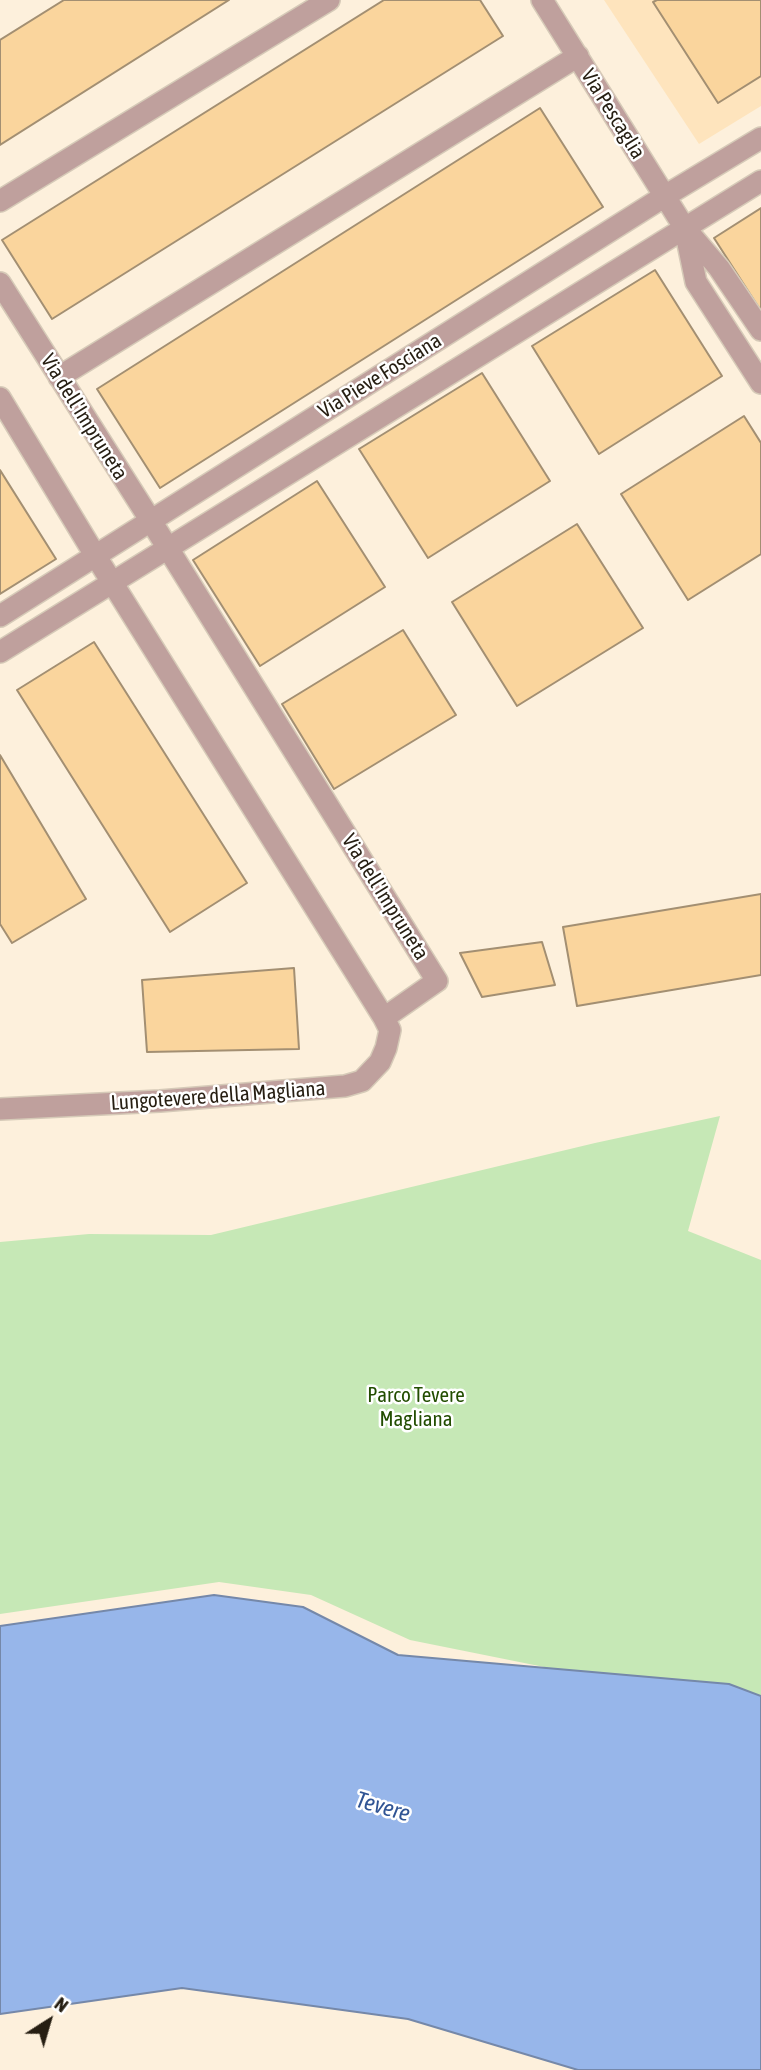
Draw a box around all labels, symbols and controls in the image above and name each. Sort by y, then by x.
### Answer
street label: Via Pescaglia [575,64,651,164]
street label: Via Pieve Fosciana [314,328,446,424]
street label: Via dell'Impruneta [35,349,133,485]
street label: Via dell'Impruneta [336,829,434,965]
street label: Lungotevere della Magliana [110,1076,326,1116]
park label: Parco Tevere Magliana [367,1382,465,1432]
water label: Tevere [353,1786,413,1828]
north arrow [14,1986,84,2056]
text: N [51,1992,73,2016]

